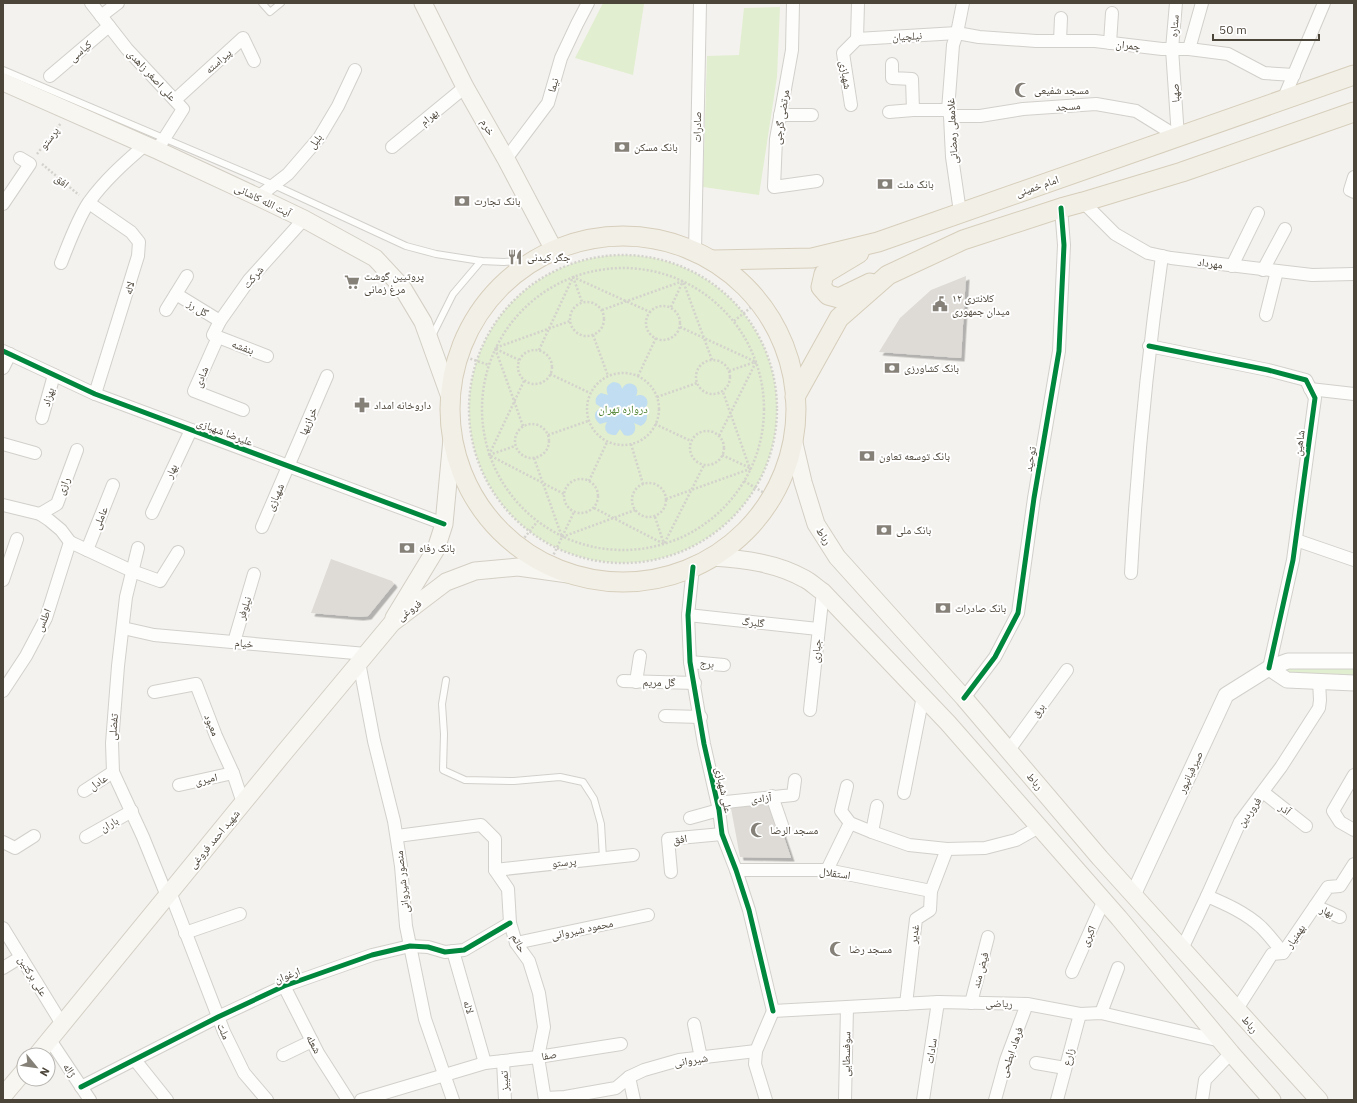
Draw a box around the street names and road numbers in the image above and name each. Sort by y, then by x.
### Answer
street label: ستاره [1166,14,1182,38]
street label: نیلچیان [892,28,922,44]
street label: کیاسی [66,37,95,65]
street label: چمران [1115,37,1141,53]
street label: پیراسته [202,45,234,77]
street label: علی اصغر زاهدی [124,46,180,104]
street label: شهبازی [837,60,855,90]
street label: نیما [544,76,562,94]
street label: صهبا [1168,83,1182,103]
street label: مرتضی گرجی [770,88,792,146]
street label: غلامعلی رمضانی [943,97,961,164]
street label: مسجد [1055,98,1081,114]
street label: بهرام [417,105,441,129]
street label: صادرات [690,111,704,143]
street label: خرم [478,116,498,138]
street label: پرستو [36,124,62,152]
street label: بلبل [305,131,325,151]
street label: افق [52,171,72,191]
street label: امام خمینی [1014,172,1060,200]
street label: آیت الله کاشانی [232,180,294,220]
street label: مهرداد [1197,255,1223,271]
street label: شرکت [240,263,266,291]
street label: لاله [121,280,138,296]
street label: گل رز [184,296,211,320]
street label: بنفشه [230,337,256,357]
street label: شادی [191,364,211,390]
street label: بهزاد [39,386,57,408]
street label: خرازیها [296,405,320,437]
street label: علیرضا شهبازی [195,415,256,449]
street label: شاهین [1290,429,1308,457]
street label: توحید [1021,445,1039,473]
street label: بهار [161,462,180,481]
street label: رازی [53,475,73,497]
street label: شهبازی [263,481,287,513]
street label: عاملی [89,504,111,532]
street label: رباط [813,524,835,548]
street label: نیلوفر [234,595,254,622]
street label: فروغی [394,596,424,624]
street label: اطلس [32,606,54,634]
street label: گلبرگ [741,614,766,630]
street label: خیام [234,635,254,651]
street label: جباری [808,638,824,664]
street label: برج [699,655,715,671]
street label: گل مریم [643,675,676,690]
street label: برق [1028,700,1048,720]
street label: تفضلی [105,712,121,741]
street label: معبود [201,712,223,738]
street label: صیرفیانپور [1174,749,1206,796]
street label: علی شهبازی [712,766,736,815]
street label: رباط [1024,769,1046,793]
street label: امیری [193,770,219,788]
street label: عادل [86,771,110,793]
street label: آزادی [750,790,772,806]
street label: فروردین [1234,794,1264,830]
street label: آذر [1275,799,1294,818]
street label: شهید احمد فروغی [185,807,243,871]
street label: باران [97,813,121,835]
street label: افق [672,831,688,847]
street label: منصور شیروانی [392,850,412,914]
street label: پرستو [551,854,577,870]
street label: استقلال [819,864,851,882]
street label: بهار [1317,901,1336,920]
street label: محمود شیروانی [550,916,614,942]
street label: بهمنیار [1281,921,1308,952]
street label: غدیر [906,923,922,945]
street label: اکبری [1077,923,1099,949]
street label: حاتم [507,931,530,955]
street label: فیض مند [968,950,992,990]
street label: علی برکتین [15,953,51,999]
street label: ارغوان [272,964,302,986]
street label: ریاضی [985,996,1013,1010]
street label: لاله [460,999,478,1015]
street label: رباط [1239,1012,1261,1036]
street label: ملت [214,1021,234,1041]
street label: فرهاد ابطحی [996,1025,1026,1079]
street label: سوفسطایی [839,1031,853,1077]
street label: شعله [303,1032,325,1056]
street label: سادات [922,1037,940,1065]
street label: صفا [540,1047,558,1063]
street label: زارع [1059,1047,1077,1067]
street label: شیروانی [673,1050,709,1070]
street label: ژاله [60,1060,80,1080]
street label: تمییز [496,1070,512,1093]

